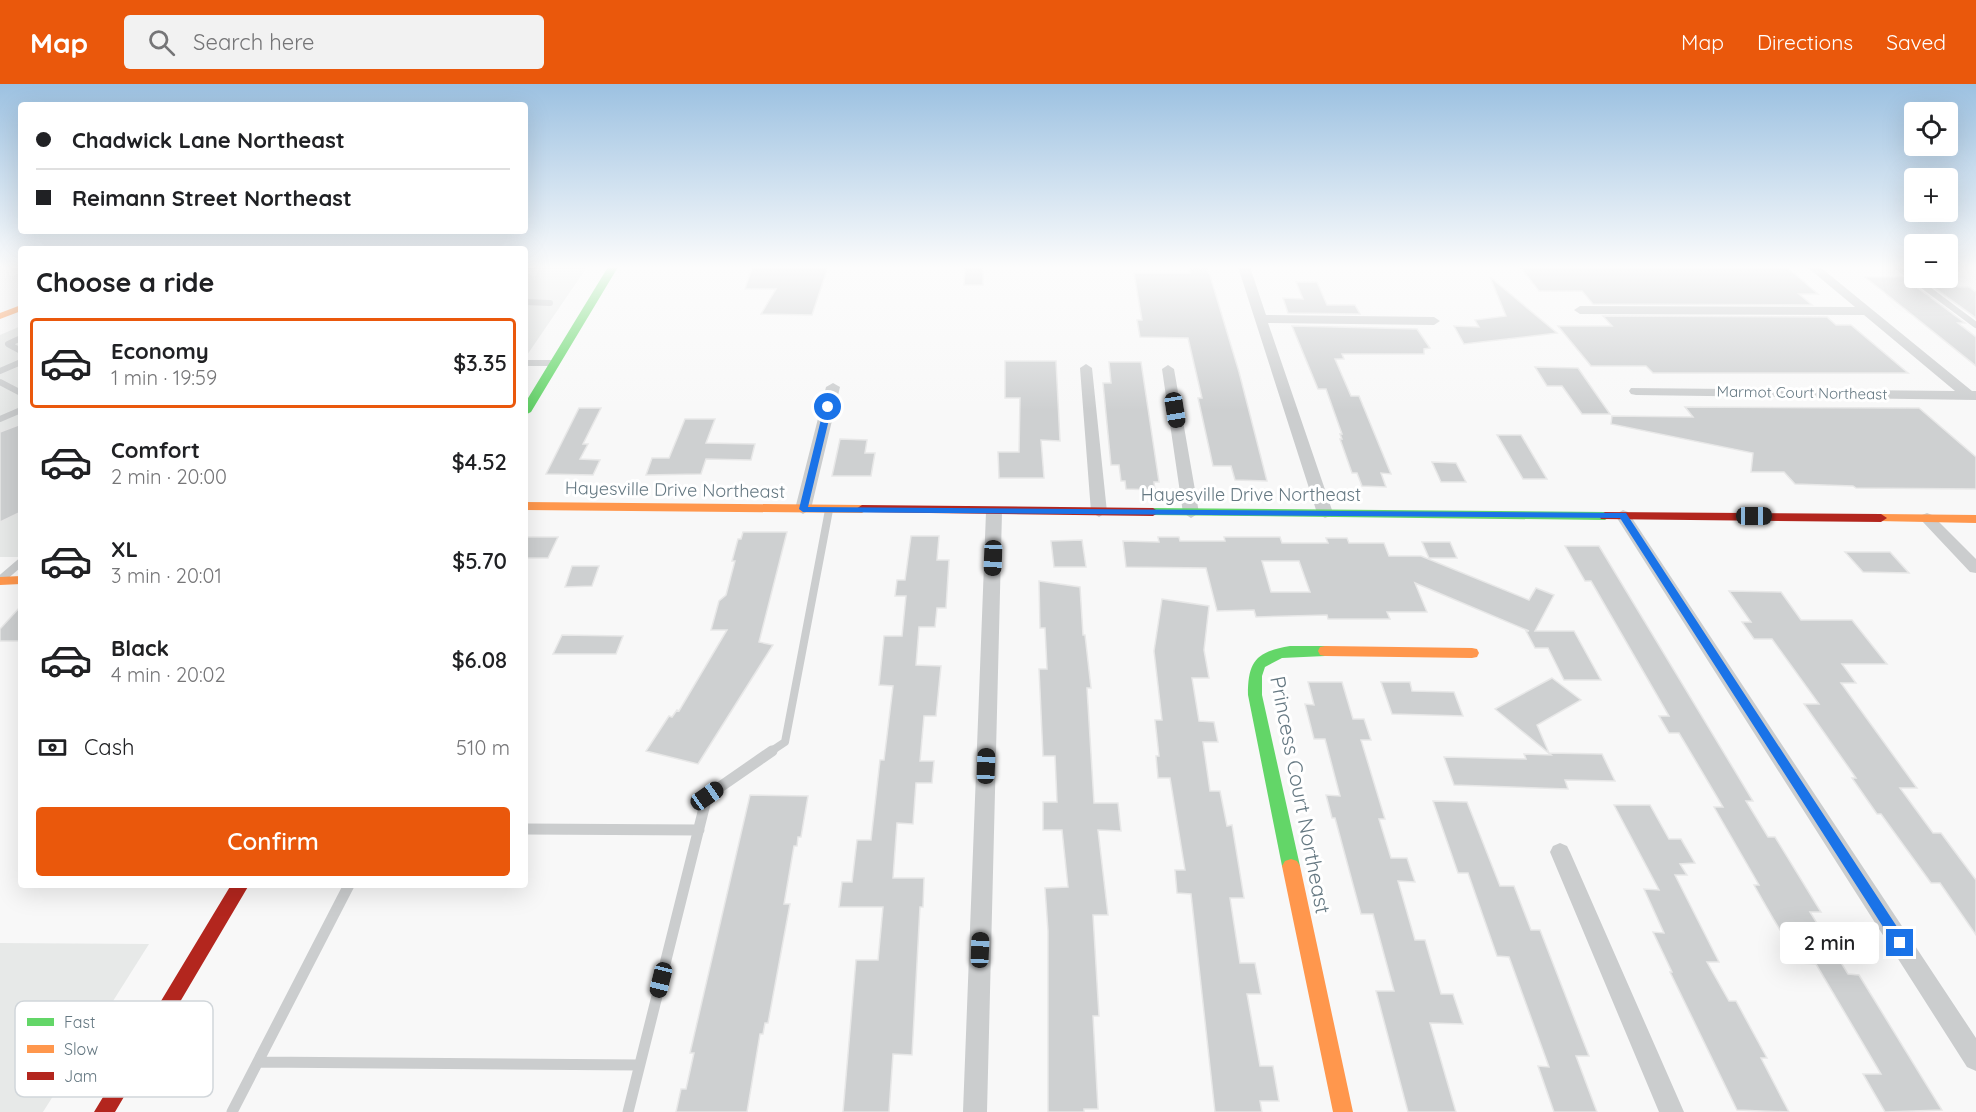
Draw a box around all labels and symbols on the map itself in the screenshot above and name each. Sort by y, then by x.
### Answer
street label: Marmot Court Northeast [1717,382,1887,403]
car [1163,391,1187,429]
route start [814,393,841,420]
street label: Hayesville Drive Northeast [565,476,785,503]
street label: Hayesville Drive Northeast [1141,483,1361,506]
car [1736,507,1772,525]
car [983,540,1003,576]
street label: Princess Court Northeast [1265,674,1337,916]
car [976,748,996,784]
car [687,778,727,814]
callout: 2 min [1780,922,1879,964]
route end [1886,929,1913,956]
car [970,932,990,968]
car [648,960,674,1000]
legend [15,1001,213,1097]
text: Fast [64,1012,95,1032]
text: Slow [64,1039,98,1059]
text: Jam [64,1066,97,1086]

